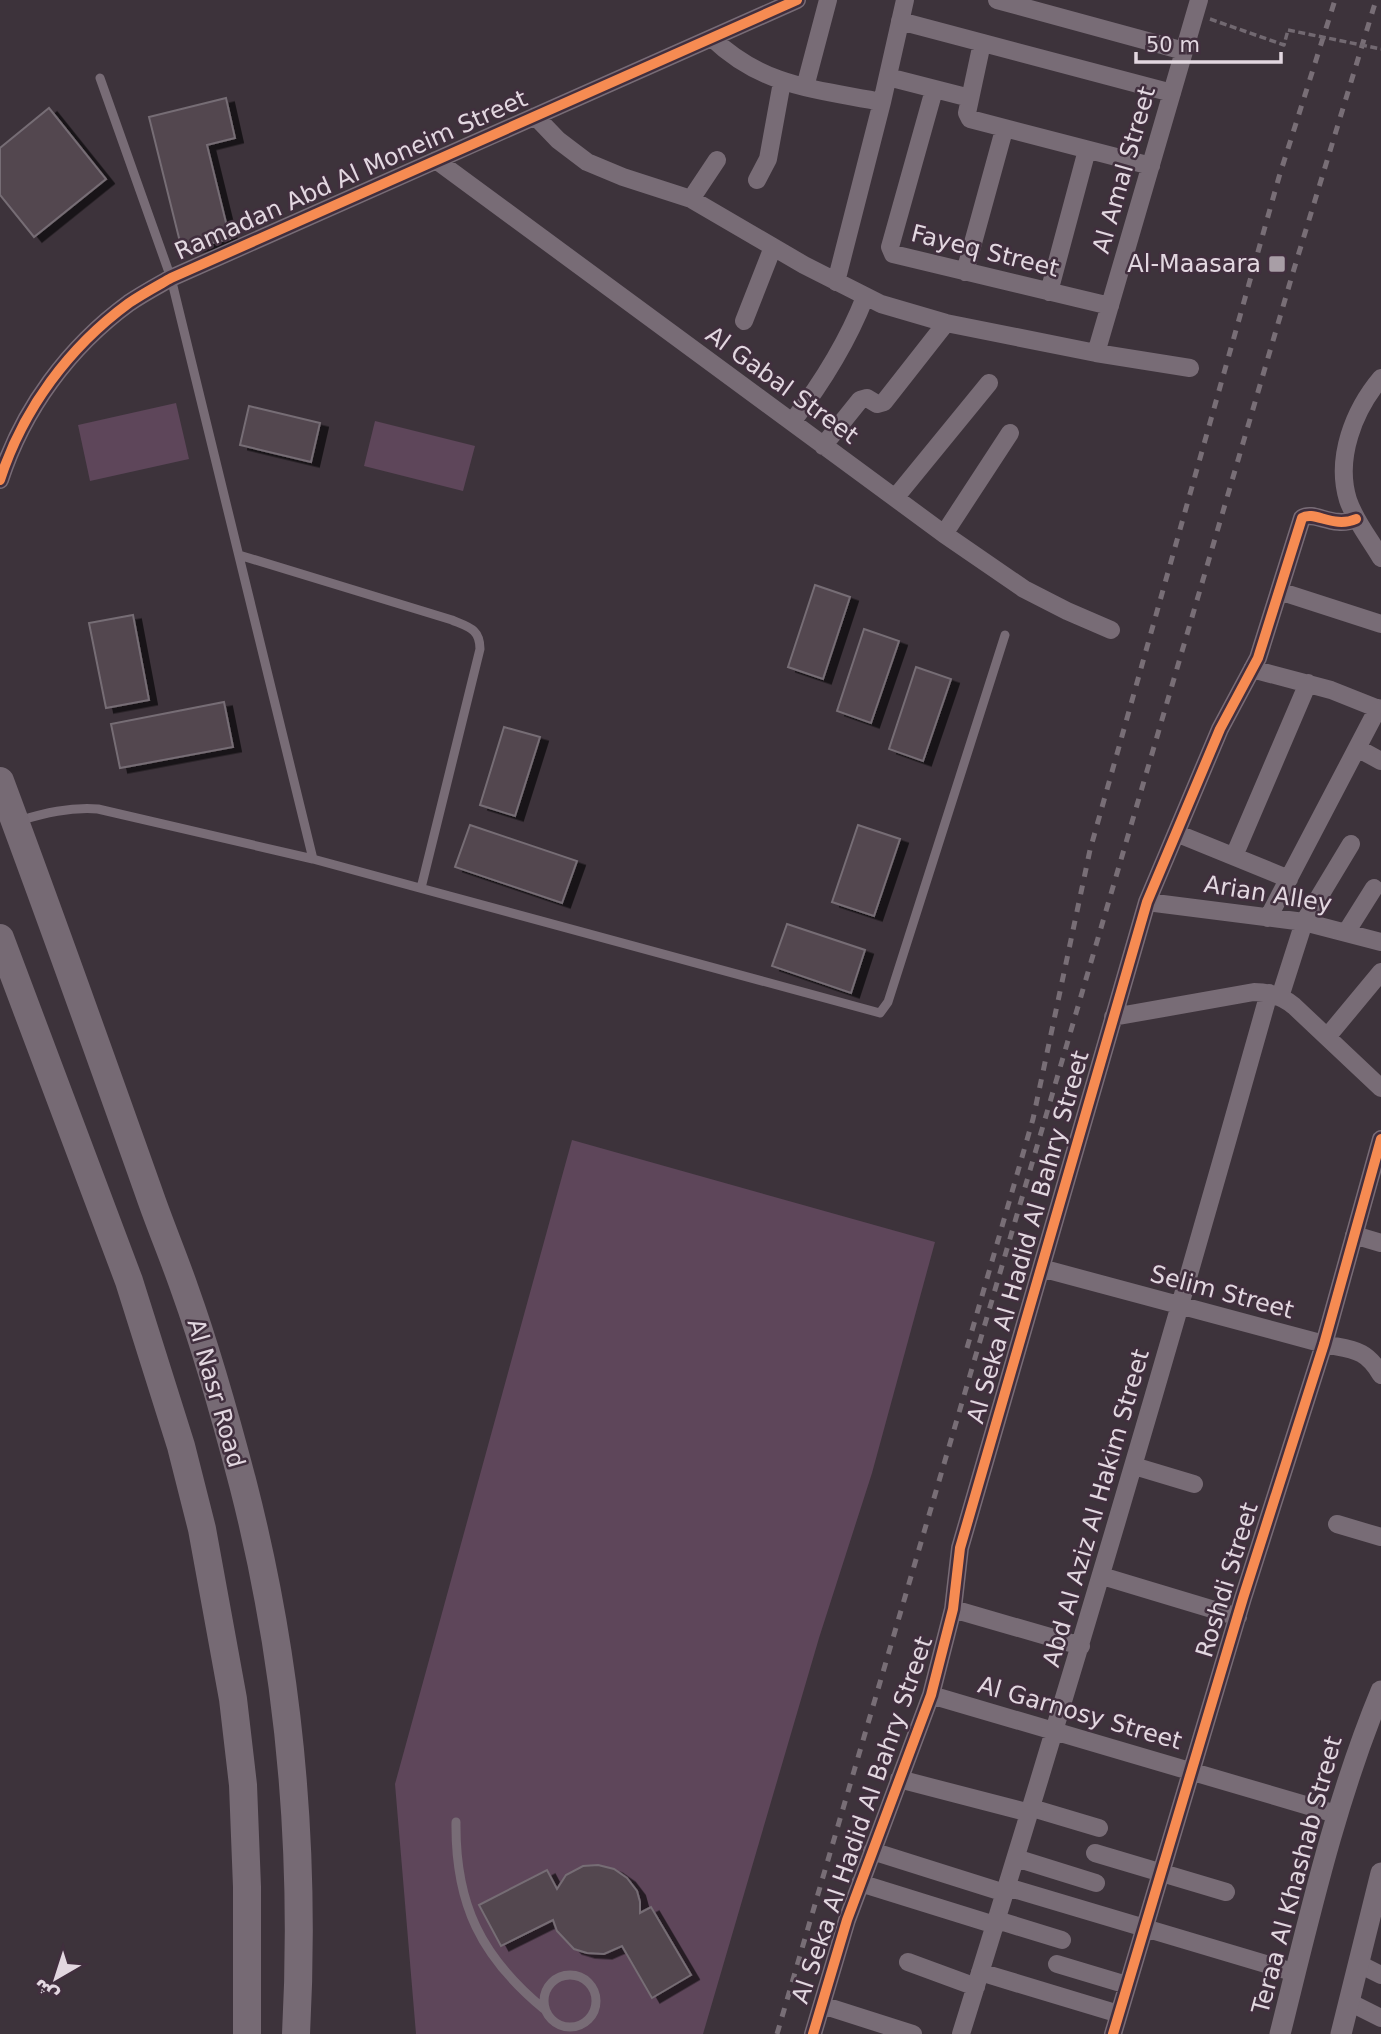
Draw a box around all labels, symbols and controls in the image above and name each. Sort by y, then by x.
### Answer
scale bar [1136,21,1281,65]
text: 50 m [1146,33,1200,57]
street label: Al Amal Street [1087,83,1161,257]
street label: Ramadan Abd Al Moneim Street [170,84,532,266]
street label: Fayeq Street [908,219,1062,283]
place label: Al-Maasara [1127,250,1261,278]
marker: Al-Maasara [1267,254,1287,274]
street label: Al Gabal Street [700,320,864,450]
street label: Arian Alley [1202,870,1334,918]
street label: Al Seka Al Hadid Al Bahry Street [961,1047,1095,1427]
street label: Selim Street [1147,1259,1297,1325]
street label: Al Nasr Road [181,1315,251,1471]
street label: Abd Al Aziz Al Hakim Street [1037,1346,1155,1670]
street label: Roshdi Street [1190,1499,1264,1661]
street label: Al Seka Al Hadid Al Bahry Street [786,1633,938,2007]
street label: Al Garnosy Street [975,1671,1185,1755]
street label: Teraa Al Khashab Street [1246,1733,1348,2018]
north arrow [21,1943,91,2013]
text: ش [28,1974,63,2008]

